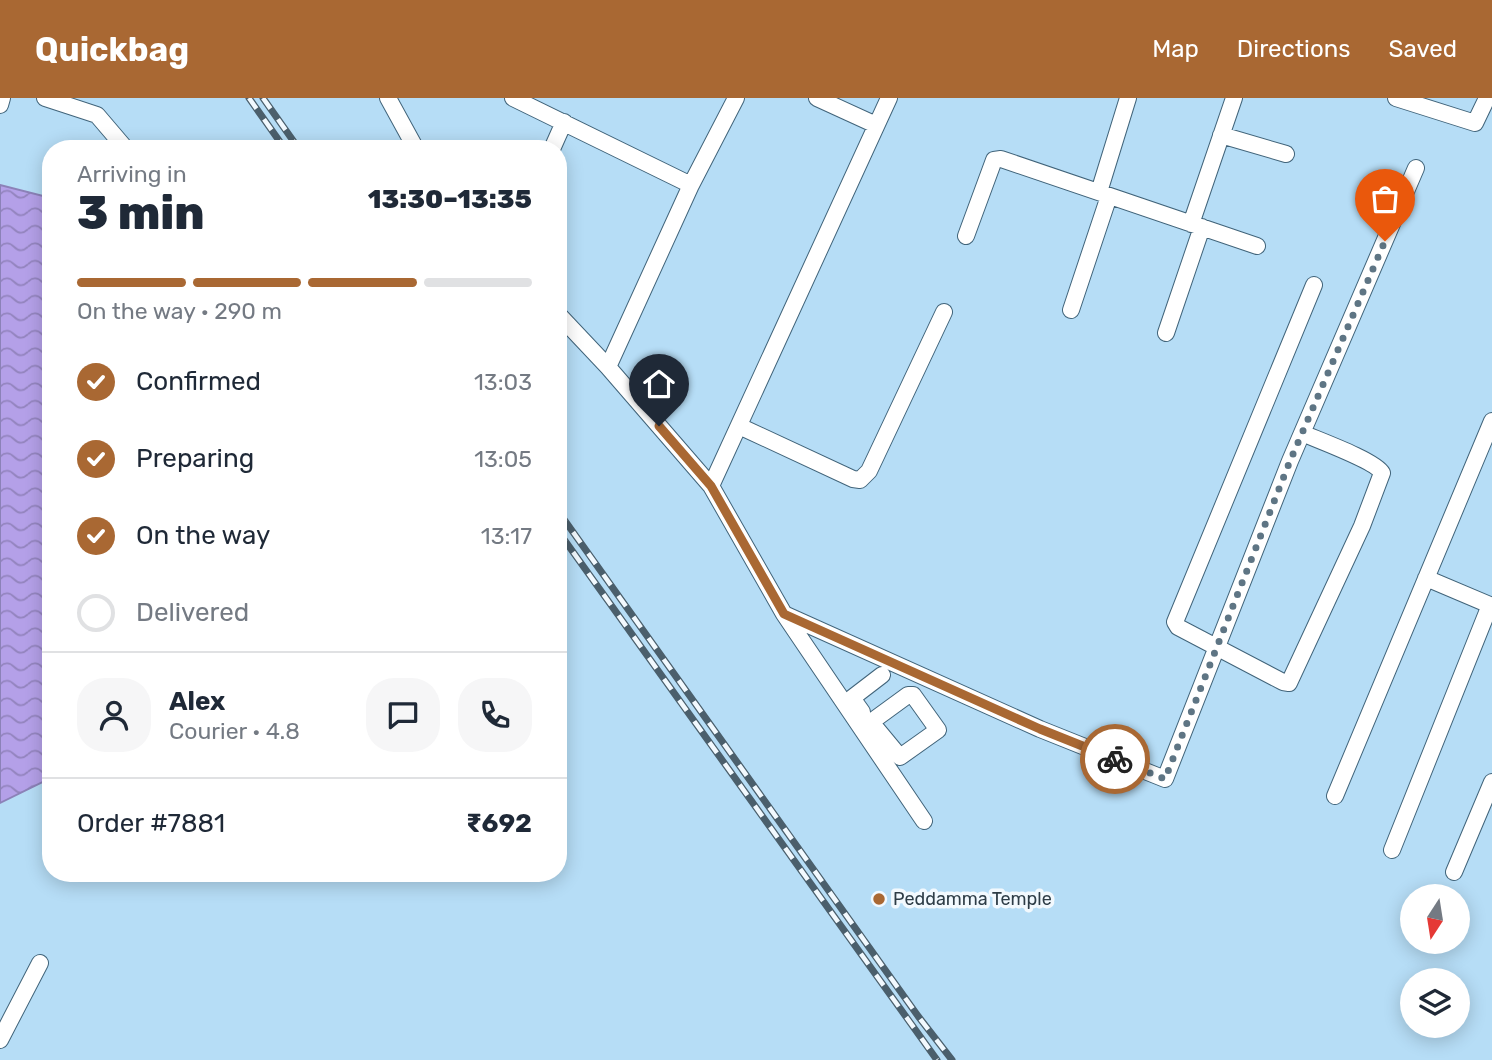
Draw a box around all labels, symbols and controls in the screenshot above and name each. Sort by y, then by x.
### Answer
text: Quickbag [35,30,189,69]
text: Map [1152,35,1199,63]
text: Directions [1237,35,1350,63]
text: Saved [1388,35,1457,63]
text: Arriving in [77,160,187,188]
pin [1355,169,1415,241]
icon: bag [1366,180,1404,218]
text: 13:30–13:35 [368,184,532,215]
text: 3 min [77,186,205,241]
text: On the way · 290 m [77,297,282,325]
pin [629,354,689,426]
icon: check [77,363,115,401]
icon: home [640,365,678,403]
text: Confirmed [136,366,261,397]
text: 13:03 [474,368,532,396]
icon: check [77,440,115,478]
text: Preparing [136,443,254,474]
text: 13:05 [474,445,532,473]
icon: check [77,517,115,555]
text: On the way [136,520,270,551]
text: 13:17 [481,522,532,550]
text: Delivered [136,597,249,628]
button: person [77,678,151,752]
button: chat [366,678,440,752]
button: phone [458,678,532,752]
text: Alex [169,686,225,717]
text: Courier · 4.8 [169,717,300,745]
courier [1080,724,1150,794]
icon: bike [1096,740,1134,778]
text: Order #7881 [77,808,225,839]
text: ₹692 [466,808,532,839]
north arrow [1400,884,1470,954]
map controls [1400,884,1470,1038]
place label: Peddamma Temple [893,888,1052,910]
marker: Peddamma Temple [871,891,887,907]
button: layers [1400,968,1470,1038]

